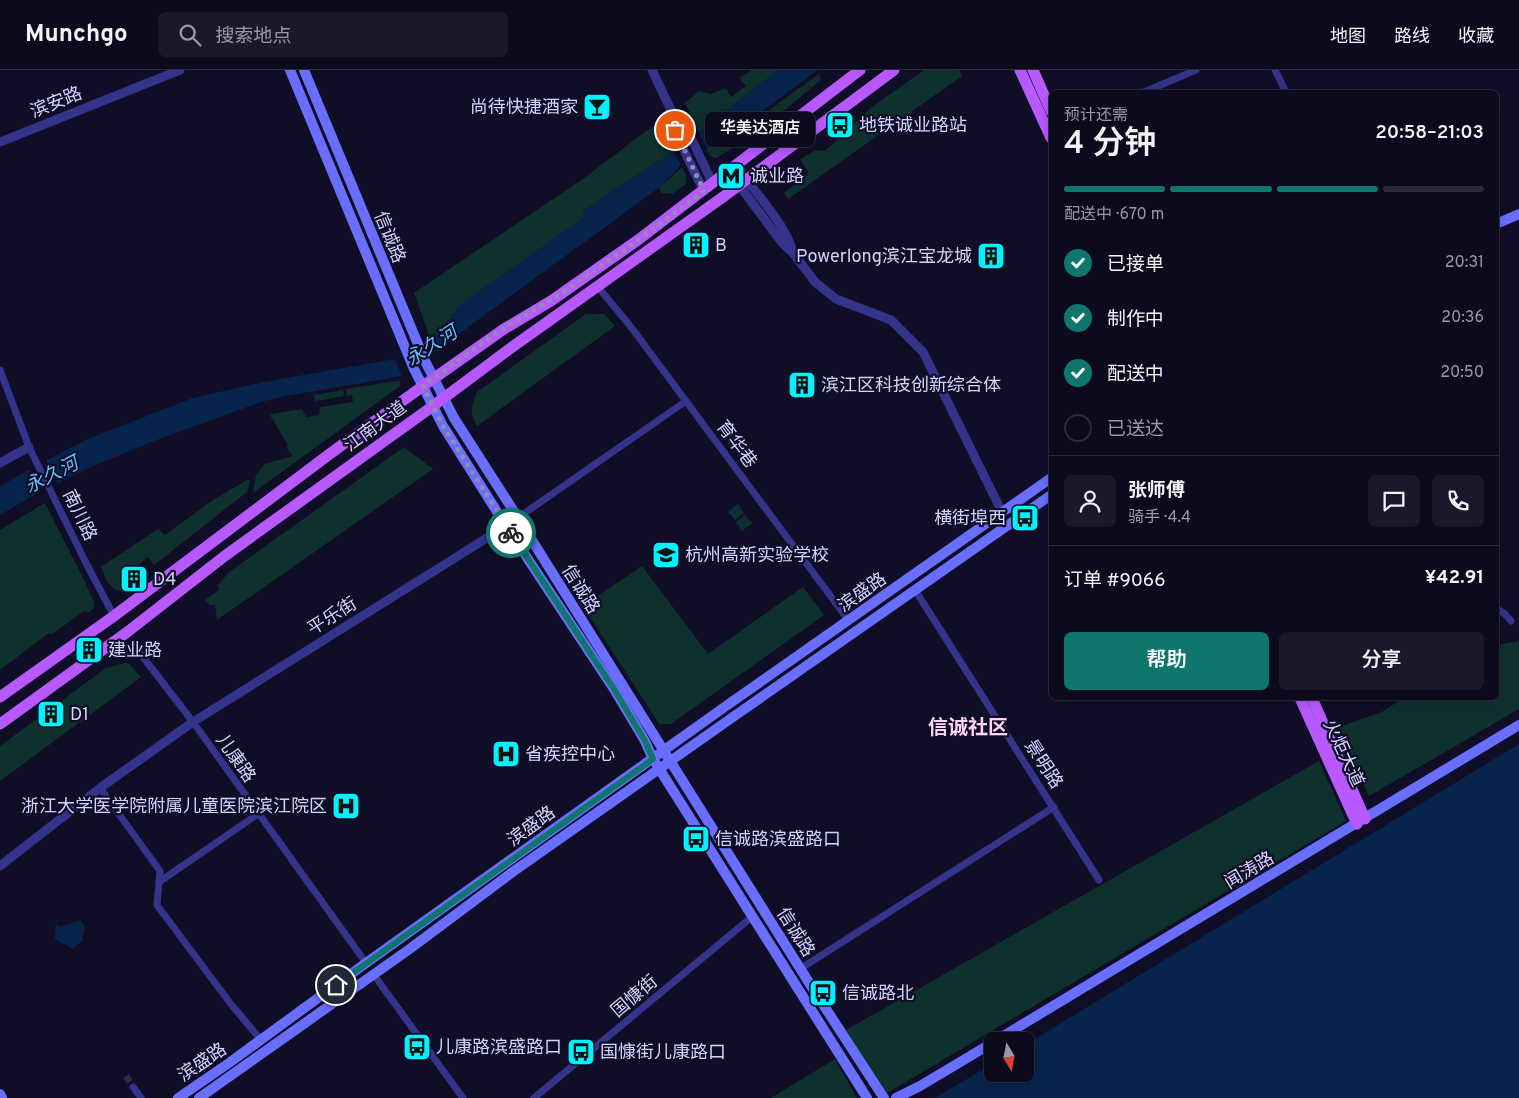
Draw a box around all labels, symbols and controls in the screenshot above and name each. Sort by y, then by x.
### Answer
search box [158,12,508,57]
text: Munchgo [25,20,128,50]
icon: search [176,21,204,49]
text: 搜索地点 [216,25,292,49]
text: 地图 [1330,26,1366,49]
text: 路线 [1394,26,1430,49]
text: 收藏 [1458,26,1494,49]
street label: 滨安路 [27,83,86,124]
bar icon: 尚待快捷酒家 [582,92,612,122]
place label: 尚待快捷酒家 [470,97,578,120]
text: 预计还需 [1064,106,1128,126]
pin [654,109,696,151]
bus stop icon: 地铁诚业路站 [825,110,855,140]
callout: 华美达酒店 [705,112,815,148]
place label: 地铁诚业路站 [859,115,967,138]
icon: bag [661,116,689,144]
text: 华美达酒店 [720,119,800,139]
text: 20:58–21:03 [1375,121,1484,145]
text: 4 分钟 [1064,125,1156,165]
metro station icon: 诚业路 [716,161,746,191]
place label: 诚业路 [750,166,804,189]
text: 配送中 · 670 m [1064,205,1164,225]
street label: 信诚路 [368,208,409,267]
building icon: B [681,230,711,260]
place label: B [715,235,727,258]
building icon: Powerlong滨江宝龙城 [976,241,1006,271]
place label: Powerlong滨江宝龙城 [796,246,972,269]
icon: check [1064,249,1092,277]
text: 已接单 [1107,253,1164,277]
text: 20:31 [1445,253,1484,273]
icon: check [1064,304,1092,332]
text: 制作中 [1107,308,1164,332]
text: 20:36 [1441,308,1484,328]
water label: 永久河 [402,319,466,372]
icon: check [1064,359,1092,387]
text: 配送中 [1107,363,1164,387]
text: 20:50 [1440,363,1484,383]
building icon: 滨江区科技创新综合体 [787,370,817,400]
place label: 滨江区科技创新综合体 [821,375,1001,398]
street label: 江南大道 [340,397,412,458]
street label: 育华巷 [710,416,761,473]
text: 已送达 [1107,418,1164,442]
water label: 永久河 [21,450,86,499]
button: person [1064,475,1116,527]
button: chat [1368,475,1420,527]
button: phone [1432,475,1484,527]
text: 张师傅 [1128,479,1185,503]
street label: 南川路 [56,486,101,545]
bus stop icon: 横街埠西 [1010,503,1040,533]
courier [486,508,536,558]
place label: 横街埠西 [934,508,1006,531]
text: 骑手 · 4.4 [1128,508,1191,528]
icon: bike [497,519,525,547]
school or university icon: 杭州高新实验学校 [651,540,681,570]
place label: 杭州高新实验学校 [685,545,829,568]
street label: 信诚路 [556,561,604,619]
building icon: D4 [119,564,149,594]
text: ¥42.91 [1425,566,1484,590]
street label: 滨盛路 [834,568,892,618]
place label: D4 [153,569,176,592]
text: 订单 #9066 [1064,569,1166,593]
street label: 平乐街 [304,593,362,641]
button: 帮助 [1064,632,1269,690]
button: 分享 [1279,632,1484,690]
building icon: 建业路 [74,635,104,665]
place label: 建业路 [108,640,162,663]
building icon: D1 [36,699,66,729]
place label: D1 [70,704,89,727]
district label: 信诚社区 [928,716,1008,742]
street label: 火炬大道 [1317,716,1368,791]
street label: 儿康路 [210,730,260,788]
street label: 景明路 [1018,736,1067,794]
hospital icon: 省疾控中心 [491,739,521,769]
place label: 省疾控中心 [525,744,615,767]
hospital icon: 浙江大学医学院附属儿童医院滨江院区 [331,791,361,821]
place label: 浙江大学医学院附属儿童医院滨江院区 [21,796,327,819]
street label: 滨盛路 [503,802,560,852]
bus stop icon: 信诚路滨盛路口 [681,824,711,854]
place label: 信诚路滨盛路口 [715,829,841,852]
street label: 闻涛路 [1221,848,1279,895]
street label: 信诚路 [771,904,819,962]
pin [315,964,357,1006]
icon: home [322,971,350,999]
street label: 国慷街 [607,971,663,1023]
bus stop icon: 信诚路北 [808,978,838,1008]
place label: 信诚路北 [842,983,914,1006]
bus stop icon: 儿康路滨盛路口 [402,1032,432,1062]
north arrow [984,1032,1034,1082]
map controls [984,1032,1034,1082]
place label: 儿康路滨盛路口 [436,1037,562,1060]
bus stop icon: 国慷街儿康路口 [566,1037,596,1067]
street label: 滨盛路 [174,1039,232,1088]
place label: 国慷街儿康路口 [600,1042,726,1065]

